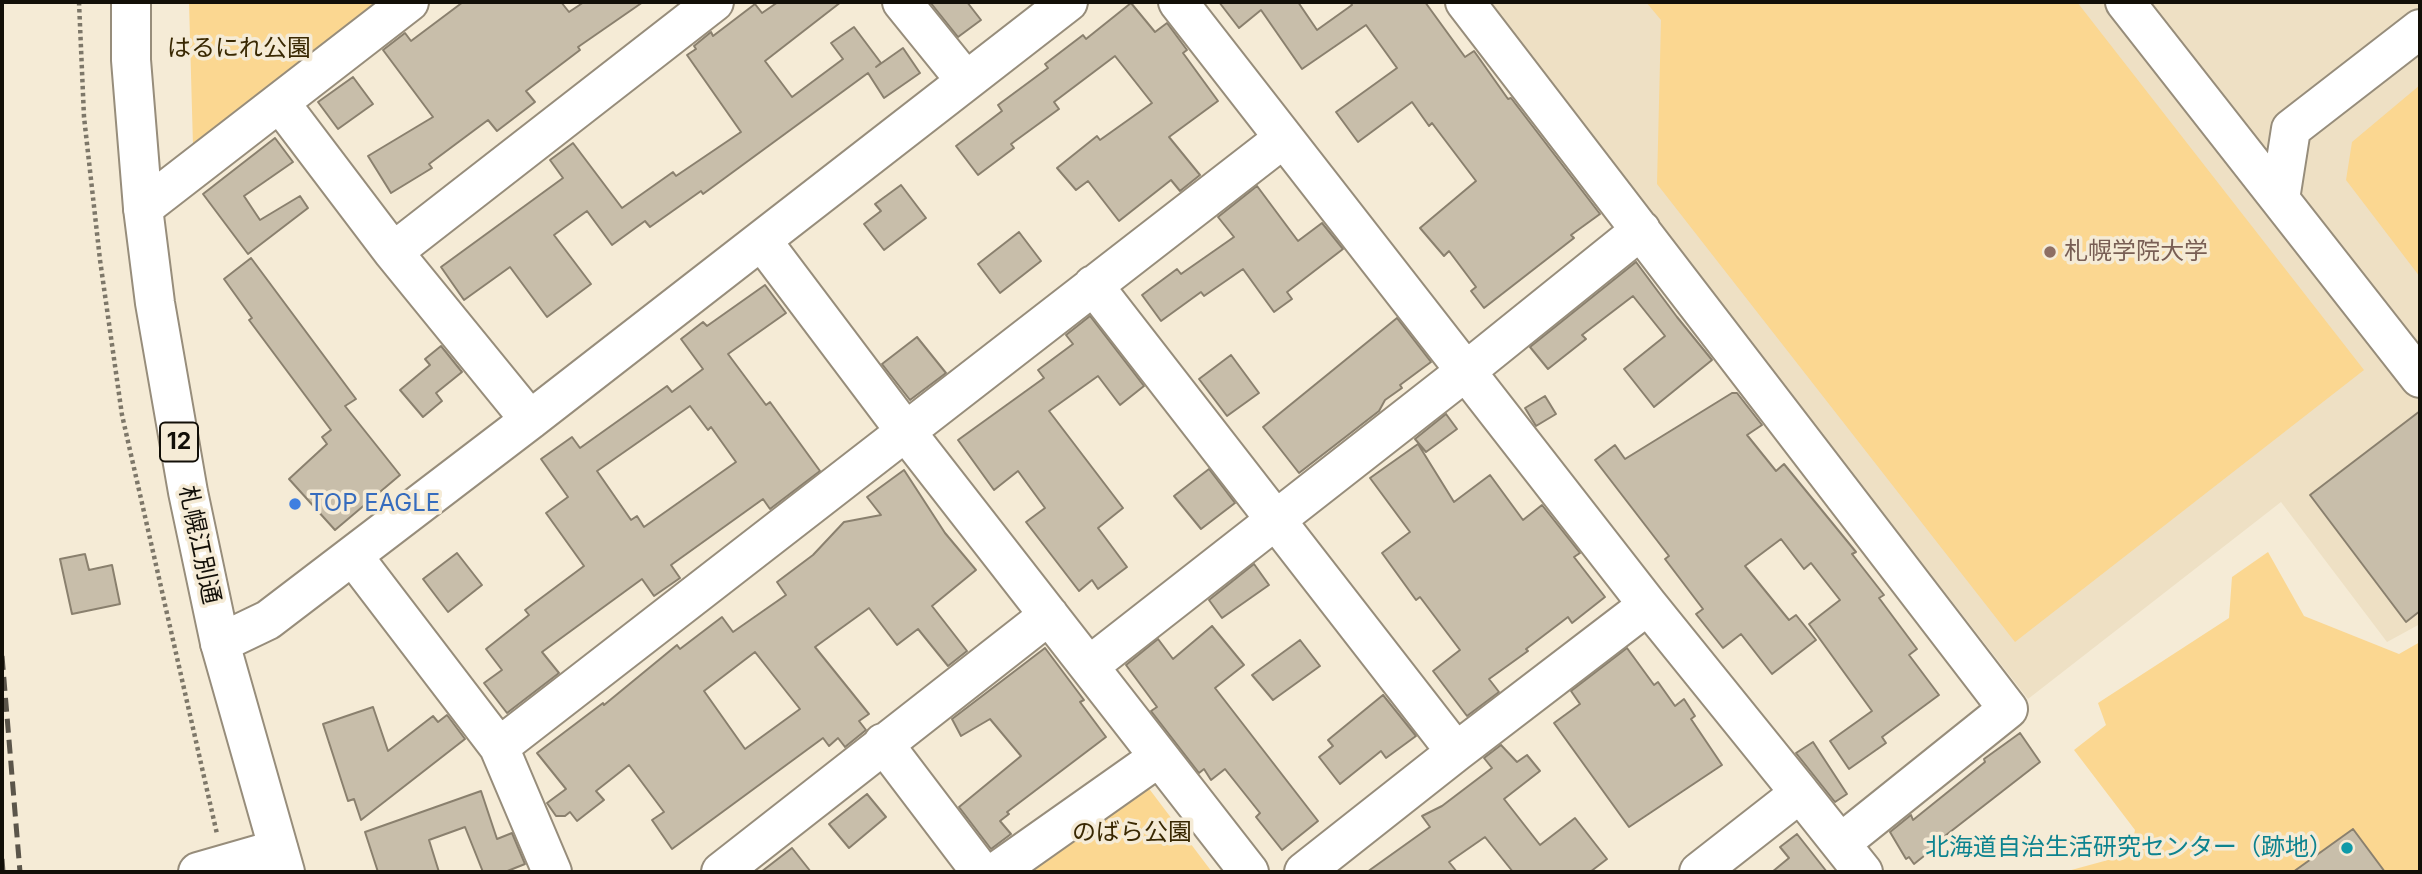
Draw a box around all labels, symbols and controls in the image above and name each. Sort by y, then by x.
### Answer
park label: はるにれ公園 [167,35,311,63]
place label: 札幌学院大学 [2064,238,2208,266]
marker: 札幌学院大学 [2042,244,2058,260]
road number: 12 [160,422,198,462]
street label: 札幌江別通 [172,483,226,607]
place label: TOP EAGLE [309,490,440,518]
marker: TOP EAGLE [287,496,303,512]
park label: のばら公園 [1072,819,1192,847]
place label: 北海道自治生活研究センター（跡地） [1925,834,2333,862]
marker: 北海道自治生活研究センター（跡地） [2339,840,2355,856]

